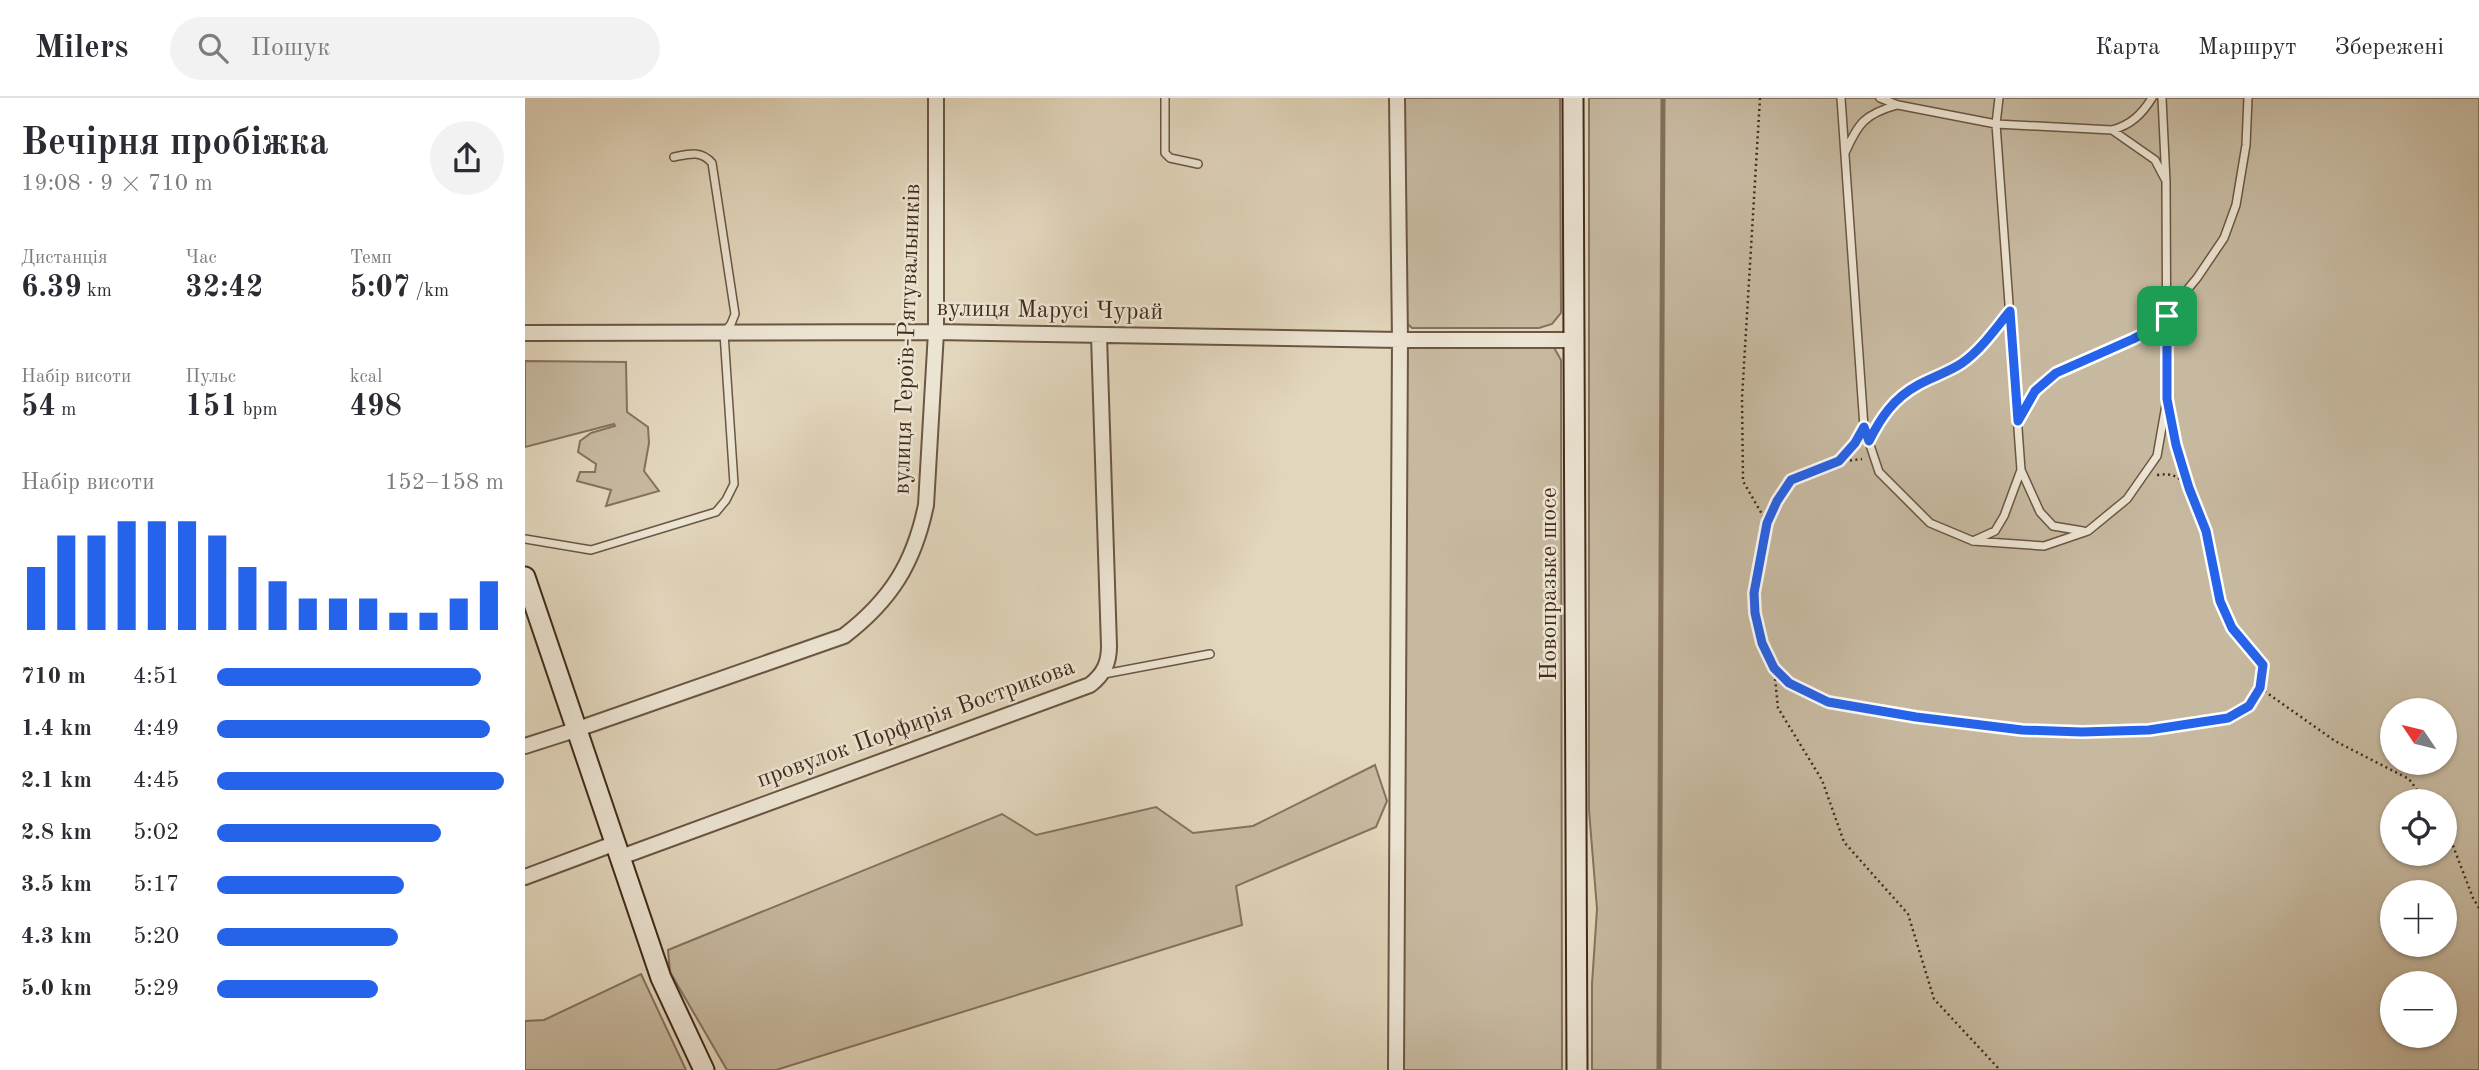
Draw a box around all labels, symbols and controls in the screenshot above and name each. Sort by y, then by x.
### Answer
search box [170,17,660,80]
icon: search [194,29,232,67]
text: Milers [35,32,128,65]
text: Пошук [250,35,330,61]
text: Карта [2095,36,2160,60]
text: Маршрут [2198,36,2297,60]
text: Збережені [2335,36,2444,60]
button: share [430,121,504,195]
text: Вечірня пробіжка [21,125,329,163]
text: 19:08 · 9 × 710 m [21,172,213,195]
street label: вулиця Героїв-Рятувальників [891,183,925,495]
text: Дистанція [21,249,108,268]
text: Час [185,249,217,268]
text: Темп [350,249,392,268]
text: 6.39 [21,273,82,303]
text: 32:42 [185,273,263,303]
text: 5:07 [350,273,410,303]
text: km [82,282,112,301]
text: /km [410,282,449,301]
pin [2137,286,2197,346]
street label: вулиця Марусі Чурай [936,297,1164,325]
icon: arrive [2148,297,2186,335]
text: Набір висоти [21,368,131,387]
text: Пульс [185,368,236,387]
text: kcal [350,368,382,387]
text: 54 [21,392,56,422]
text: 151 [185,392,238,422]
text: 498 [350,392,402,422]
text: m [56,401,76,420]
text: bpm [238,401,278,420]
text: Набір висоти [21,471,155,494]
text: 152–158 m [385,471,504,494]
street label: Новопразьке шосе [1538,487,1562,681]
street label: провулок Порфирія Вострикова [754,655,1078,793]
text: 710 m [21,665,86,688]
text: 4:51 [133,665,179,688]
north arrow [2380,698,2457,775]
map controls [2380,698,2457,1048]
text: 1.4 km [21,717,92,740]
text: 4:49 [133,717,179,740]
text: 2.1 km [21,769,92,792]
text: 4:45 [133,769,179,792]
button: locate [2380,789,2457,866]
text: 2.8 km [21,821,92,844]
text: 5:02 [133,821,179,844]
text: 3.5 km [21,873,92,896]
text: 5:17 [133,873,179,896]
button: + [2380,880,2457,957]
text: 4.3 km [21,925,92,948]
text: 5:20 [133,925,179,948]
button: − [2380,971,2457,1048]
text: 5.0 km [21,977,92,1000]
text: 5:29 [133,977,179,1000]

